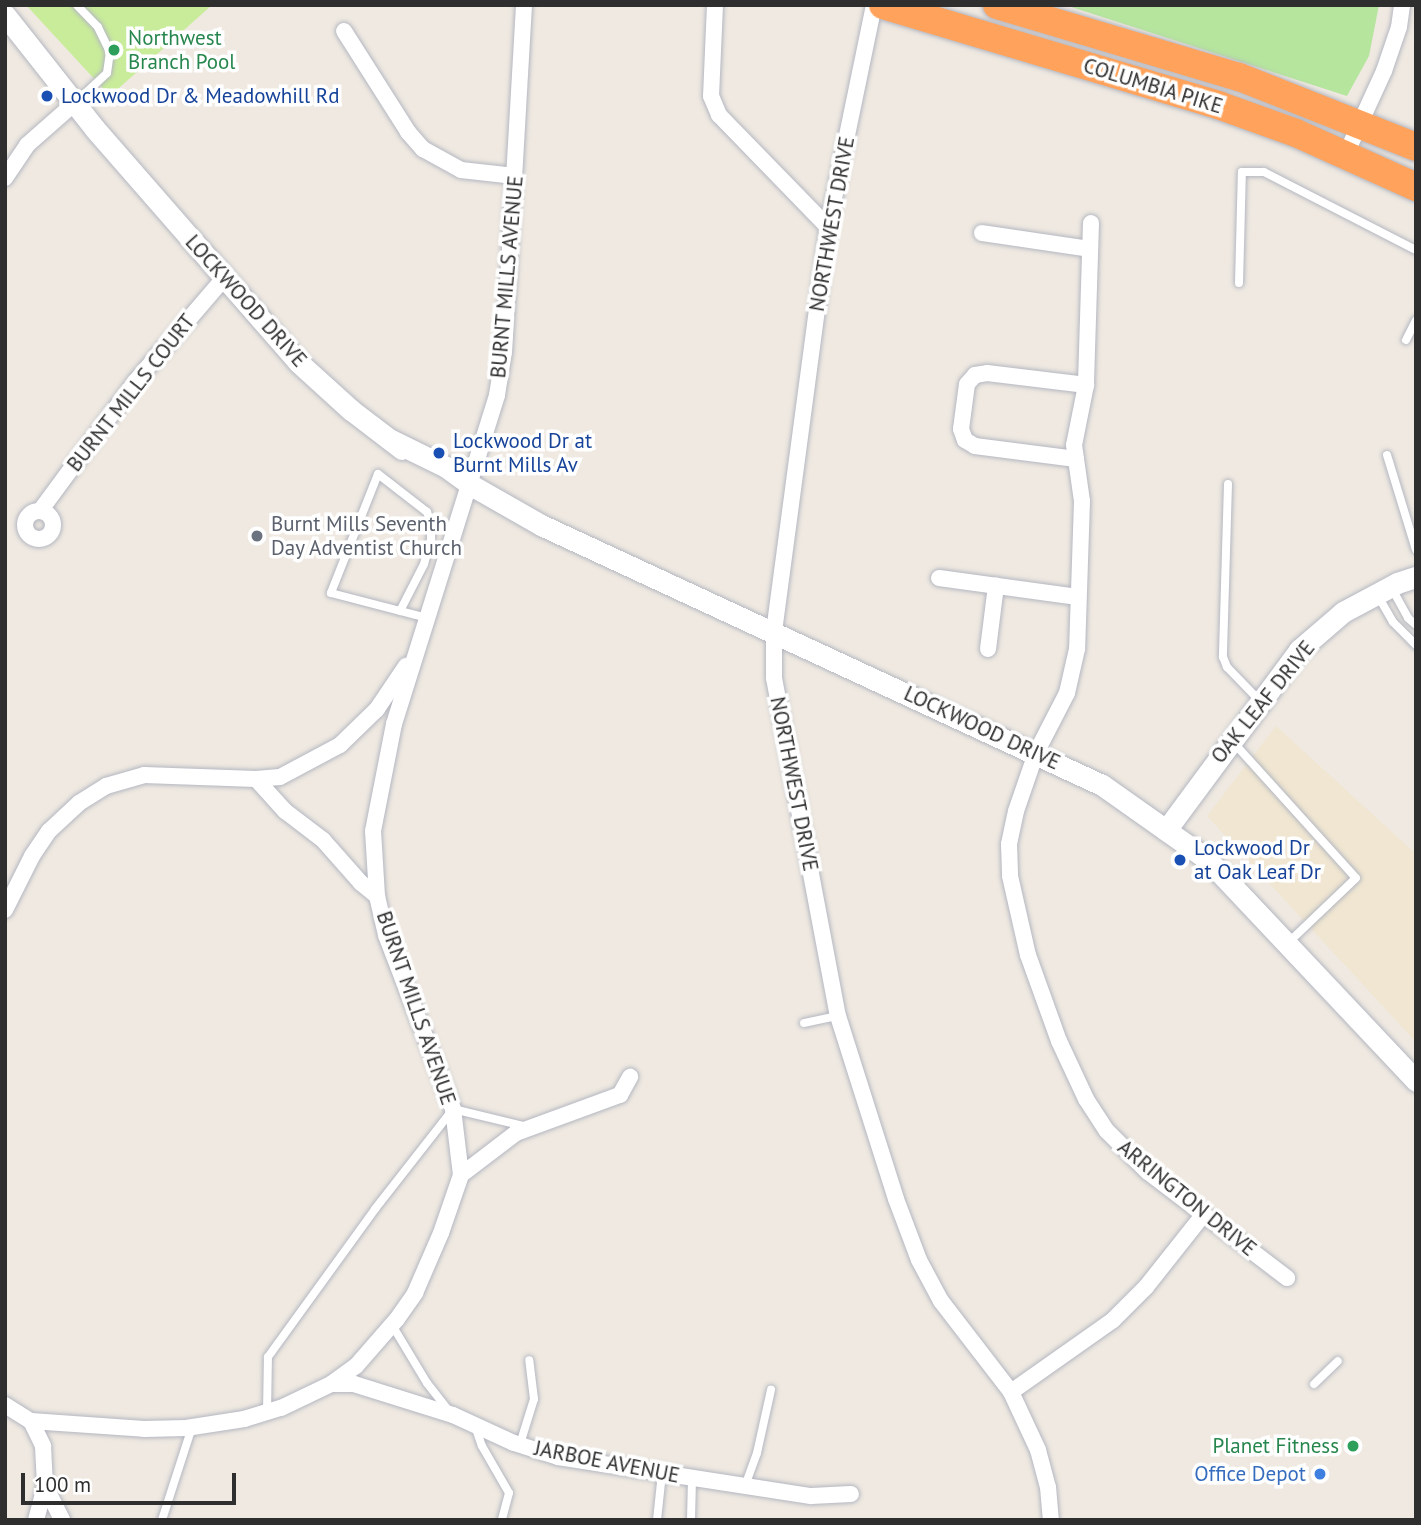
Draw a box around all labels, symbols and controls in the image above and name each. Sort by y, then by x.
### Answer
place label: Northwest Branch Pool [128,25,235,75]
marker: Northwest Branch Pool [106,42,122,58]
street label: COLUMBIA PIKE [1080,53,1226,119]
place label: Lockwood Dr & Meadowhill Rd [61,83,339,109]
marker: Lockwood Dr & Meadowhill Rd [39,88,55,104]
street label: NORTHWEST DRIVE [804,134,860,314]
street label: BURNT MILLS AVENUE [486,174,528,380]
street label: LOCKWOOD DRIVE [180,230,312,372]
street label: BURNT MILLS COURT [62,309,200,477]
place label: Lockwood Dr at Burnt Mills Av [453,428,592,478]
marker: Lockwood Dr at Burnt Mills Av [431,445,447,461]
place label: Burnt Mills Seventh Day Adventist Church [271,511,463,561]
marker: Burnt Mills Seventh Day Adventist Church [249,528,265,544]
street label: OAK LEAF DRIVE [1206,635,1320,769]
street label: LOCKWOOD DRIVE [900,681,1064,775]
street label: NORTHWEST DRIVE [765,694,823,874]
place label: Lockwood Dr at Oak Leaf Dr [1194,835,1321,885]
marker: Lockwood Dr at Oak Leaf Dr [1172,852,1188,868]
street label: BURNT MILLS AVENUE [371,907,461,1109]
street label: ARRINGTON DRIVE [1113,1135,1261,1261]
place label: Planet Fitness [1212,1433,1339,1459]
street label: JARBOE AVENUE [532,1436,682,1488]
marker: Planet Fitness [1345,1438,1361,1454]
scale bar [24,1458,240,1502]
place label: Office Depot [1194,1461,1306,1487]
marker: Office Depot [1312,1466,1328,1482]
text: 100 m [34,1471,91,1498]

